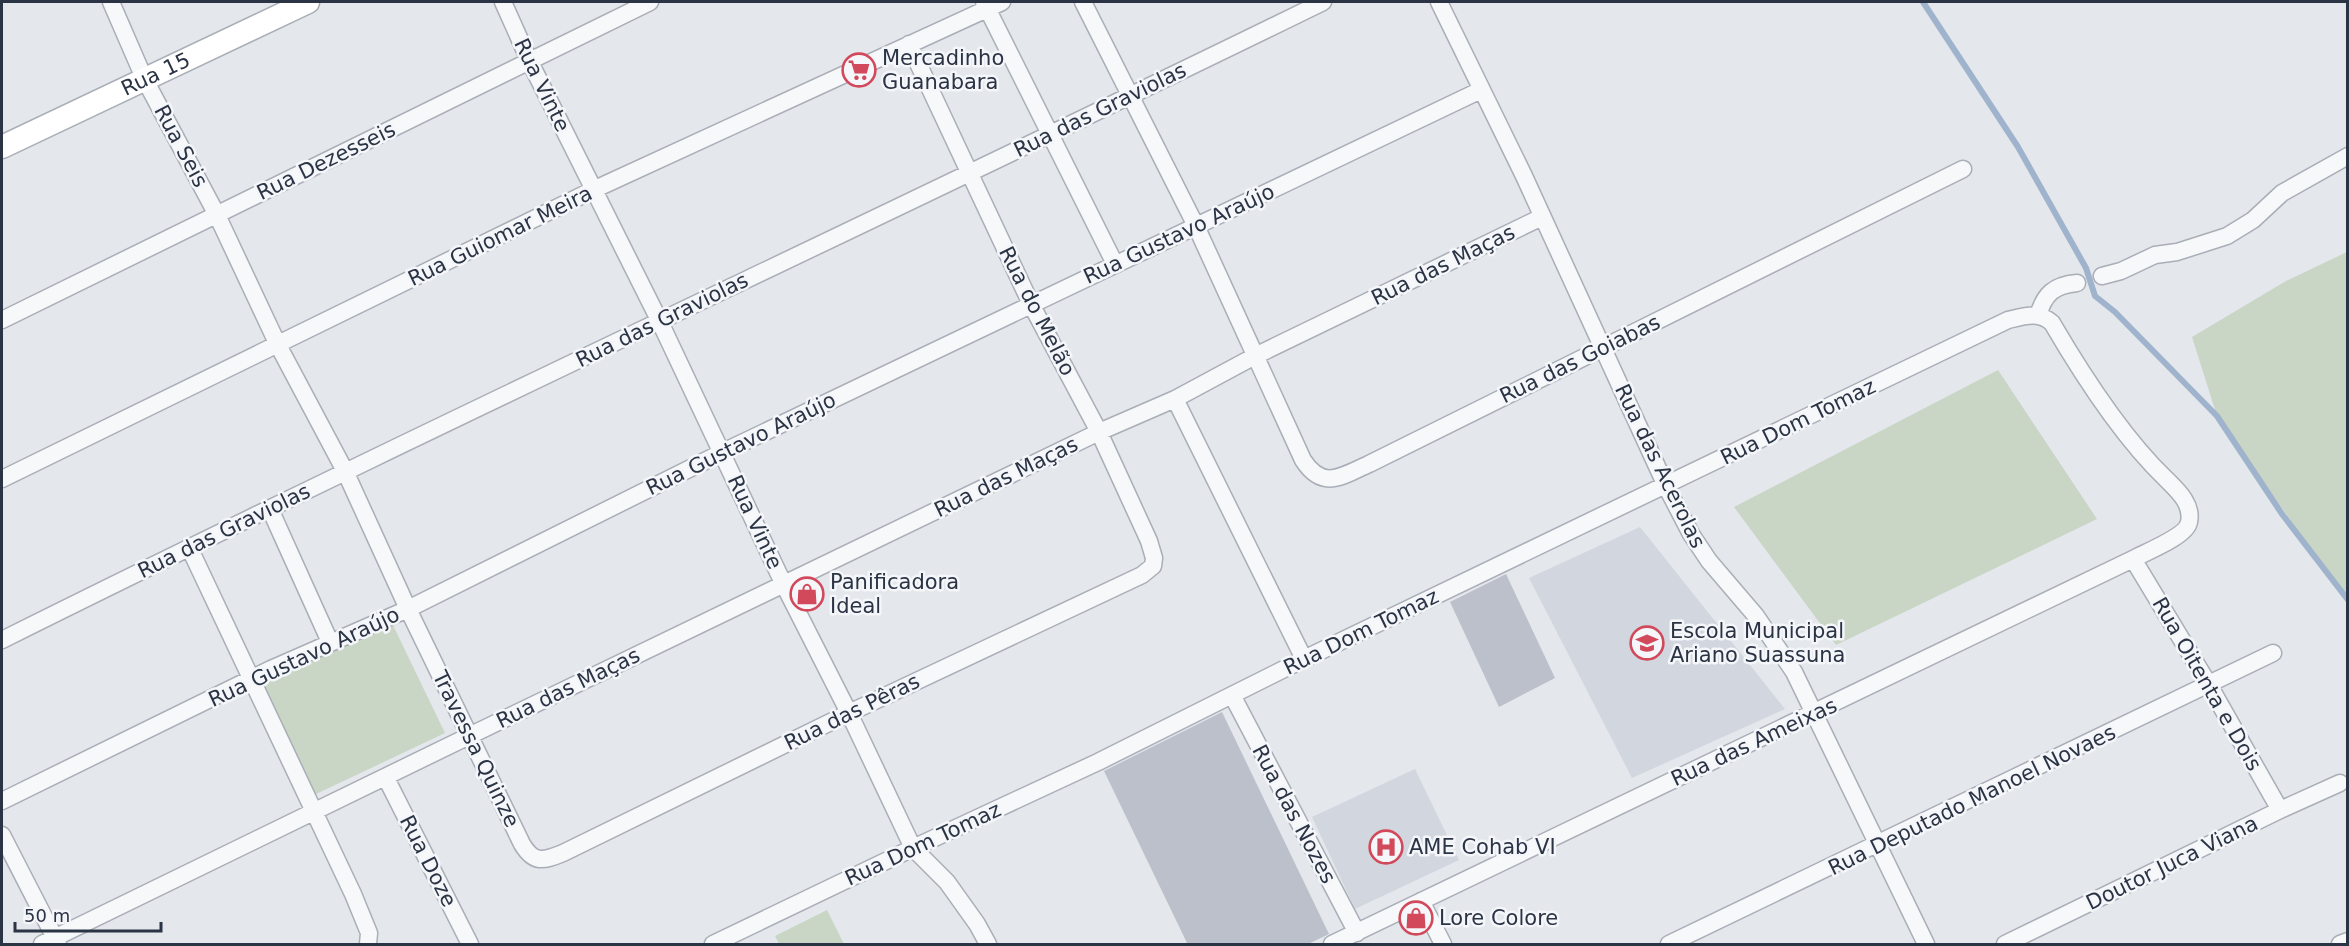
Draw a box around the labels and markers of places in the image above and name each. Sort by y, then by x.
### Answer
place label: Mercadinho Guanabara [882,46,1004,94]
supermarket icon: Mercadinho Guanabara [841,52,877,88]
place label: Panificadora Ideal [830,570,959,618]
shop icon: Panificadora Ideal [789,576,825,612]
place label: Escola Municipal Ariano Suassuna [1670,619,1845,667]
school or university icon: Escola Municipal Ariano Suassuna [1629,625,1665,661]
hospital icon: AME Cohab VI [1368,829,1404,865]
place label: AME Cohab VI [1409,835,1556,859]
shop icon: Lore Colore [1398,900,1434,936]
place label: Lore Colore [1439,906,1558,930]

